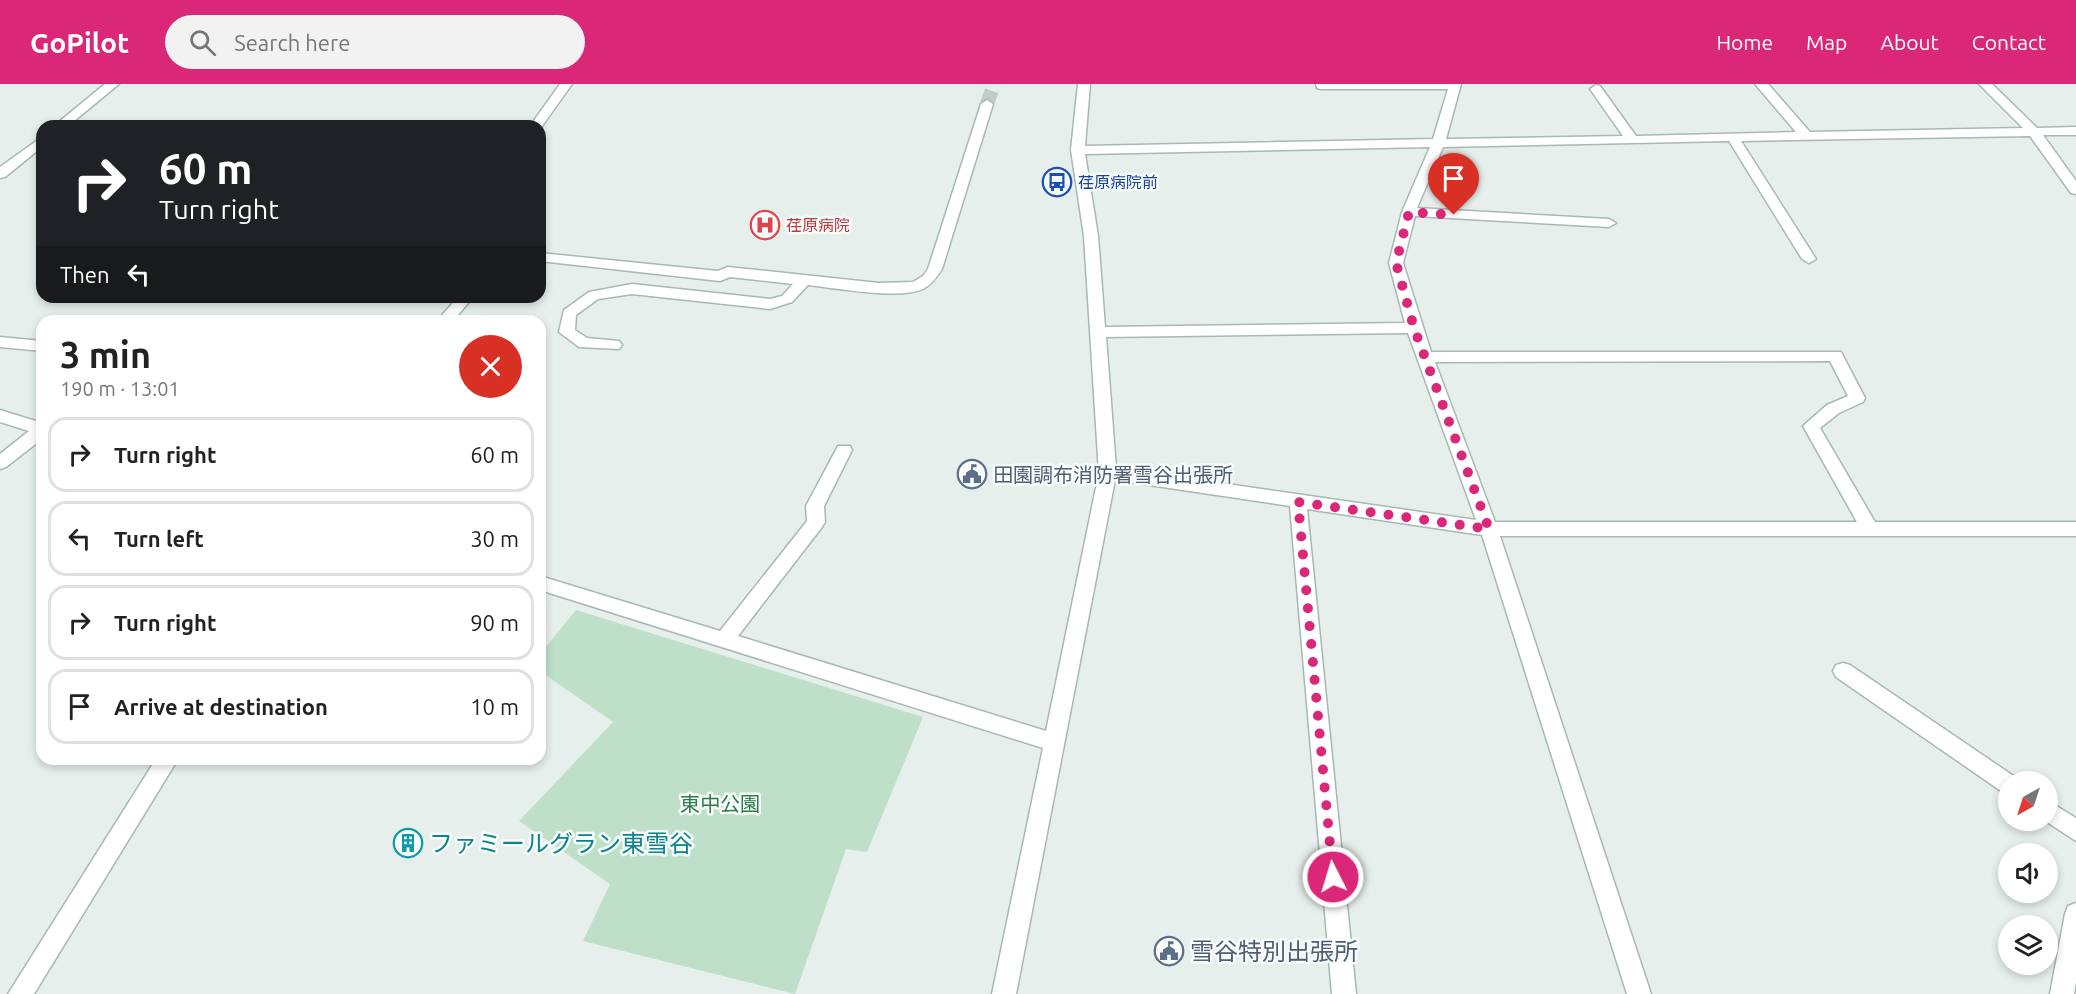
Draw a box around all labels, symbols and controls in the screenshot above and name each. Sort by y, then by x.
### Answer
search box [165,15,585,69]
icon: search [186,26,219,59]
text: GoPilot [30,27,129,58]
text: Search here [234,30,350,55]
text: Home [1716,30,1773,54]
text: Map [1806,30,1847,54]
text: About [1880,30,1939,54]
text: Contact [1972,30,2046,54]
icon: right [60,144,138,222]
text: 60 m [159,145,253,192]
pin [1428,153,1479,215]
icon: arrive [1437,162,1470,195]
bus stop icon: 荏原病院前 [1041,166,1073,198]
place label: 荏原病院前 [1078,173,1158,191]
text: Turn right [159,194,279,224]
hospital icon: 荏原病院 [749,209,781,241]
place label: 荏原病院 [786,216,850,234]
icon: left [122,258,155,291]
text: Then [60,262,110,287]
text: 3 min [60,334,151,375]
button: close [459,335,522,398]
text: 190 m · 13:01 [60,377,180,400]
icon: right [63,438,96,471]
text: Turn right [114,442,216,467]
text: 60 m [470,442,519,467]
public building icon: 田園調布消防署雪谷出張所 [956,458,988,490]
place label: 田園調布消防署雪谷出張所 [993,463,1233,486]
icon: left [63,522,96,555]
text: Turn left [114,526,204,551]
text: 30 m [470,526,519,551]
icon: right [63,606,96,639]
text: Turn right [114,610,216,635]
text: 90 m [470,610,519,635]
icon: arrive [63,690,96,723]
text: Arrive at destination [114,694,328,719]
text: 10 m [470,694,519,719]
north arrow [1998,771,2058,831]
map controls [1998,771,2058,975]
park label: 東中公園 [680,792,760,815]
building icon: ファミールグラン東雪谷 [392,827,424,859]
place label: ファミールグラン東雪谷 [429,830,693,857]
button: sound [1998,843,2058,903]
position arrow [1301,845,1365,909]
button: layers [1998,915,2058,975]
public building icon: 雪谷特別出張所 [1153,935,1185,967]
place label: 雪谷特別出張所 [1190,938,1358,965]

